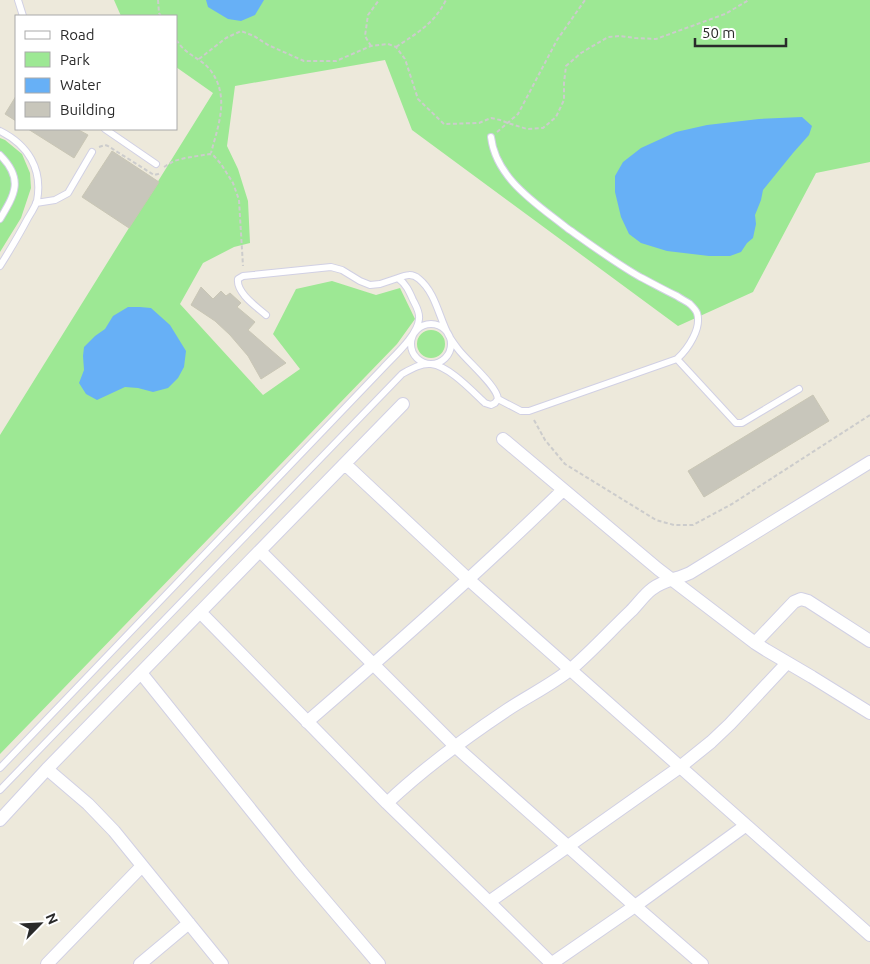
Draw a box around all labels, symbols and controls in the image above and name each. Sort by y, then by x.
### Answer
legend [15,15,178,130]
scale bar [695,15,786,47]
text: 50 m [702,24,735,41]
text: Road [60,26,95,43]
text: Park [60,51,90,68]
text: Water [60,76,101,93]
text: Building [60,101,115,118]
north arrow [15,899,65,949]
text: N [42,911,61,927]

